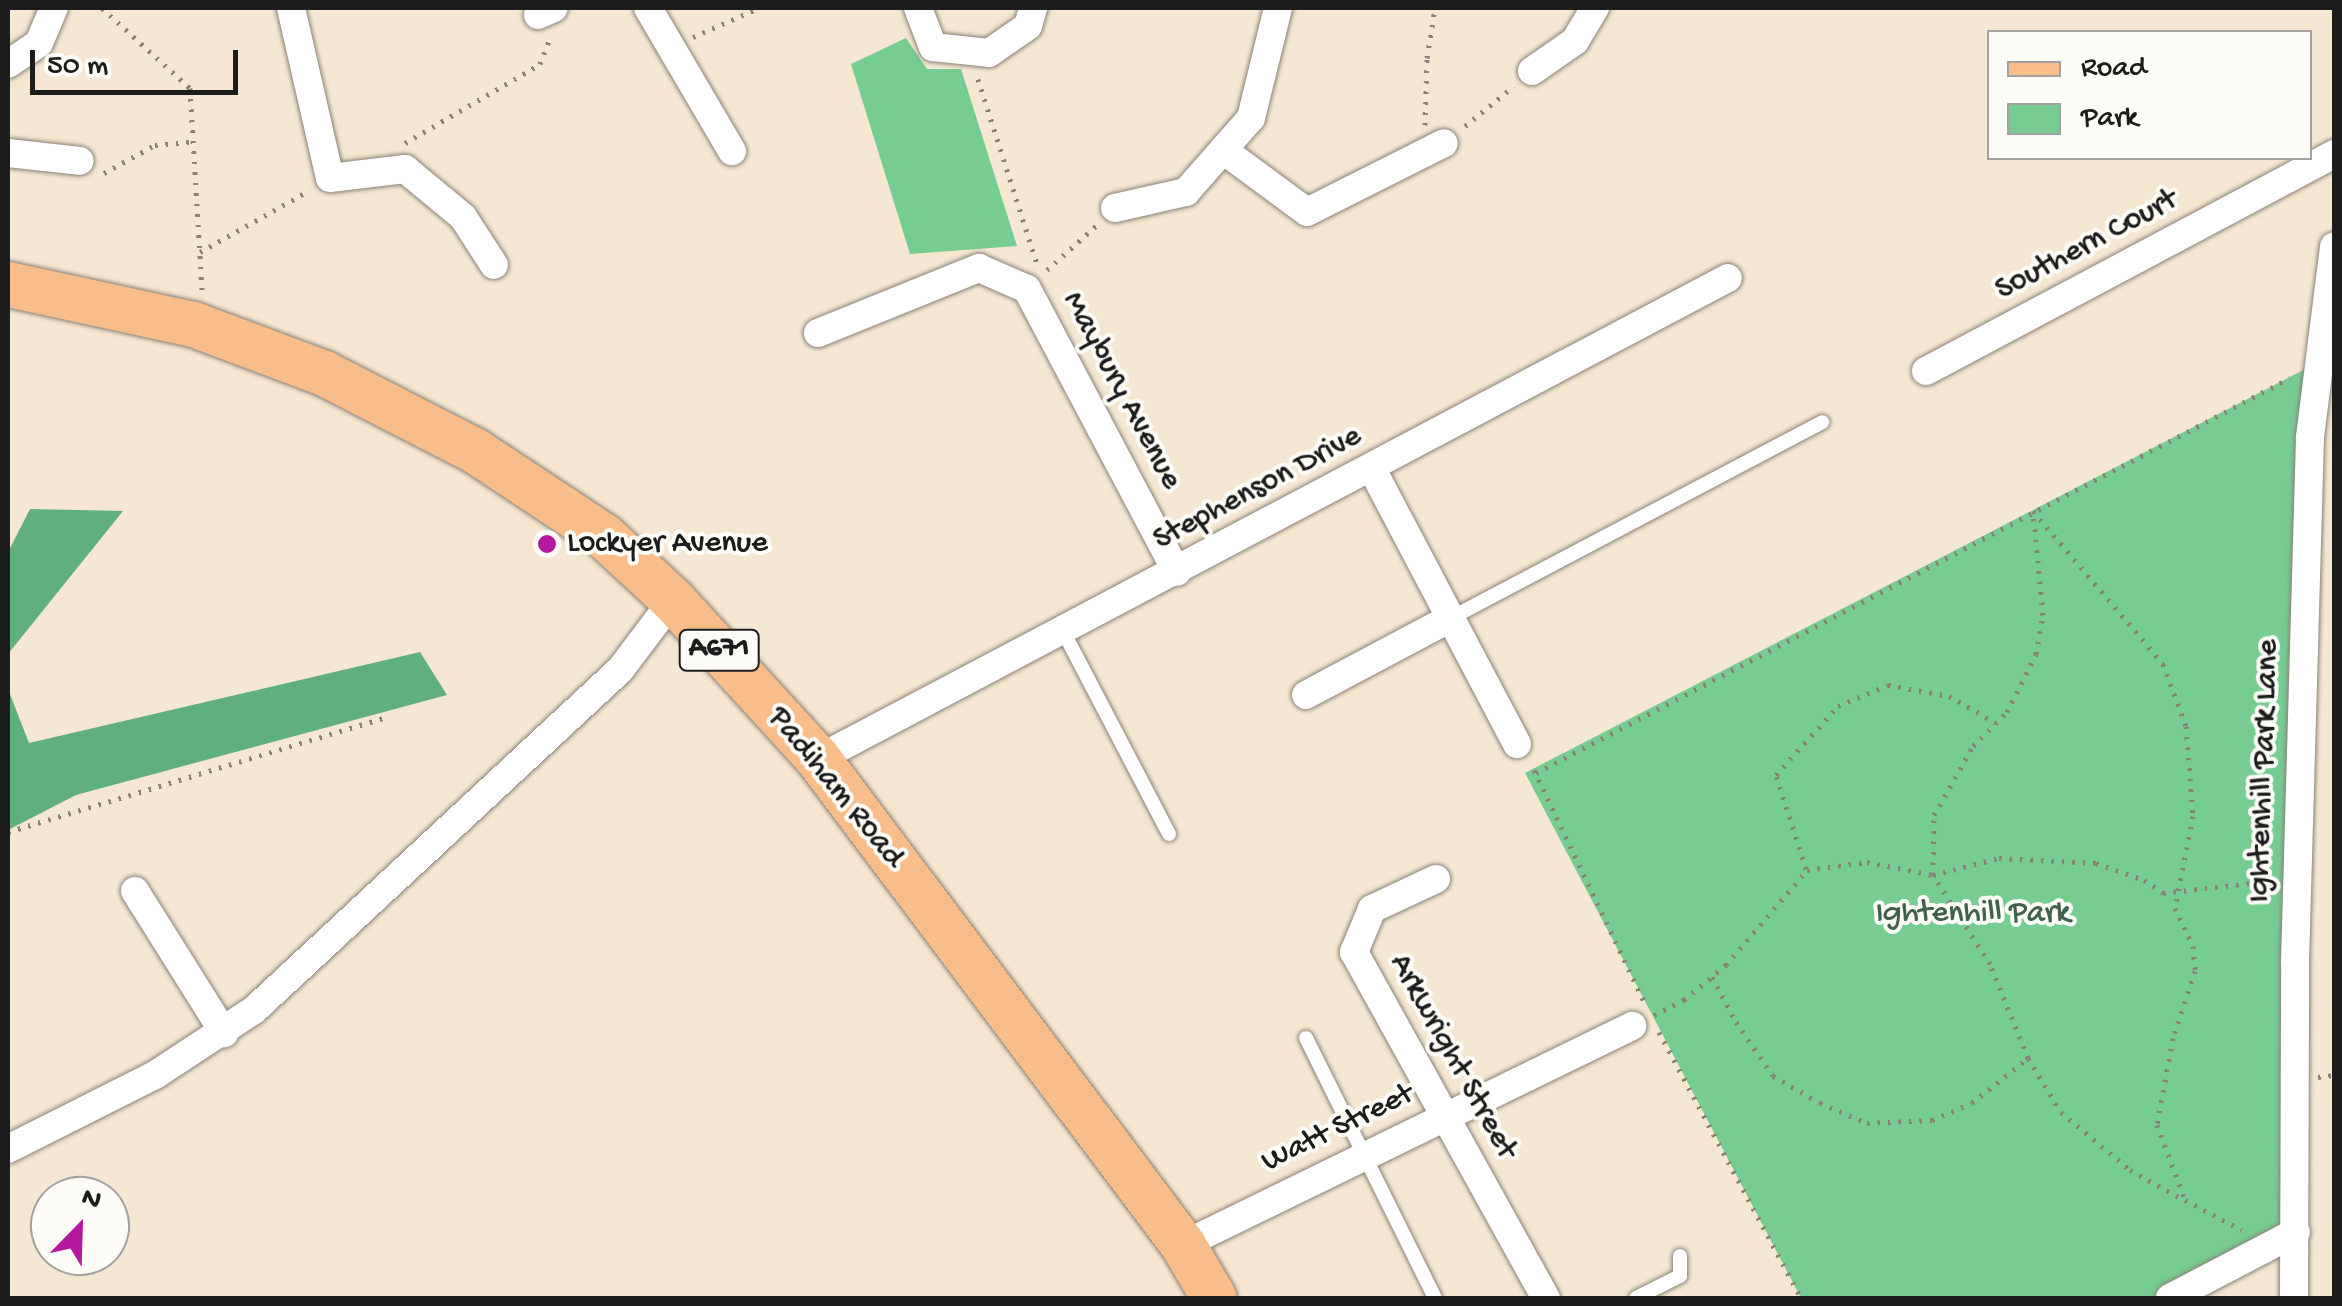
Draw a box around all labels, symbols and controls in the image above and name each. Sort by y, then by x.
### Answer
scale bar [35,30,242,92]
legend [1987,30,2312,160]
text: 50 m [47,50,108,85]
text: Road [2081,52,2147,87]
text: Park [2081,102,2138,137]
street label: Southern Court [1989,182,2185,310]
street label: Maybury Avenue [1053,286,1189,496]
street label: Stephenson Drive [1147,418,1369,560]
place label: Lockyer Avenue [567,525,768,563]
marker: Lockyer Avenue [536,533,558,555]
road number: A671 [676,625,762,675]
street label: Ightenhill Park Lane [2241,639,2289,903]
street label: Padiham Road [758,700,912,876]
park label: Ightenhill Park [1876,895,2070,933]
street label: Arkwright Street [1380,948,1524,1166]
street label: Watt Street [1256,1076,1420,1182]
north arrow [30,1176,130,1276]
text: N [76,1181,106,1219]

